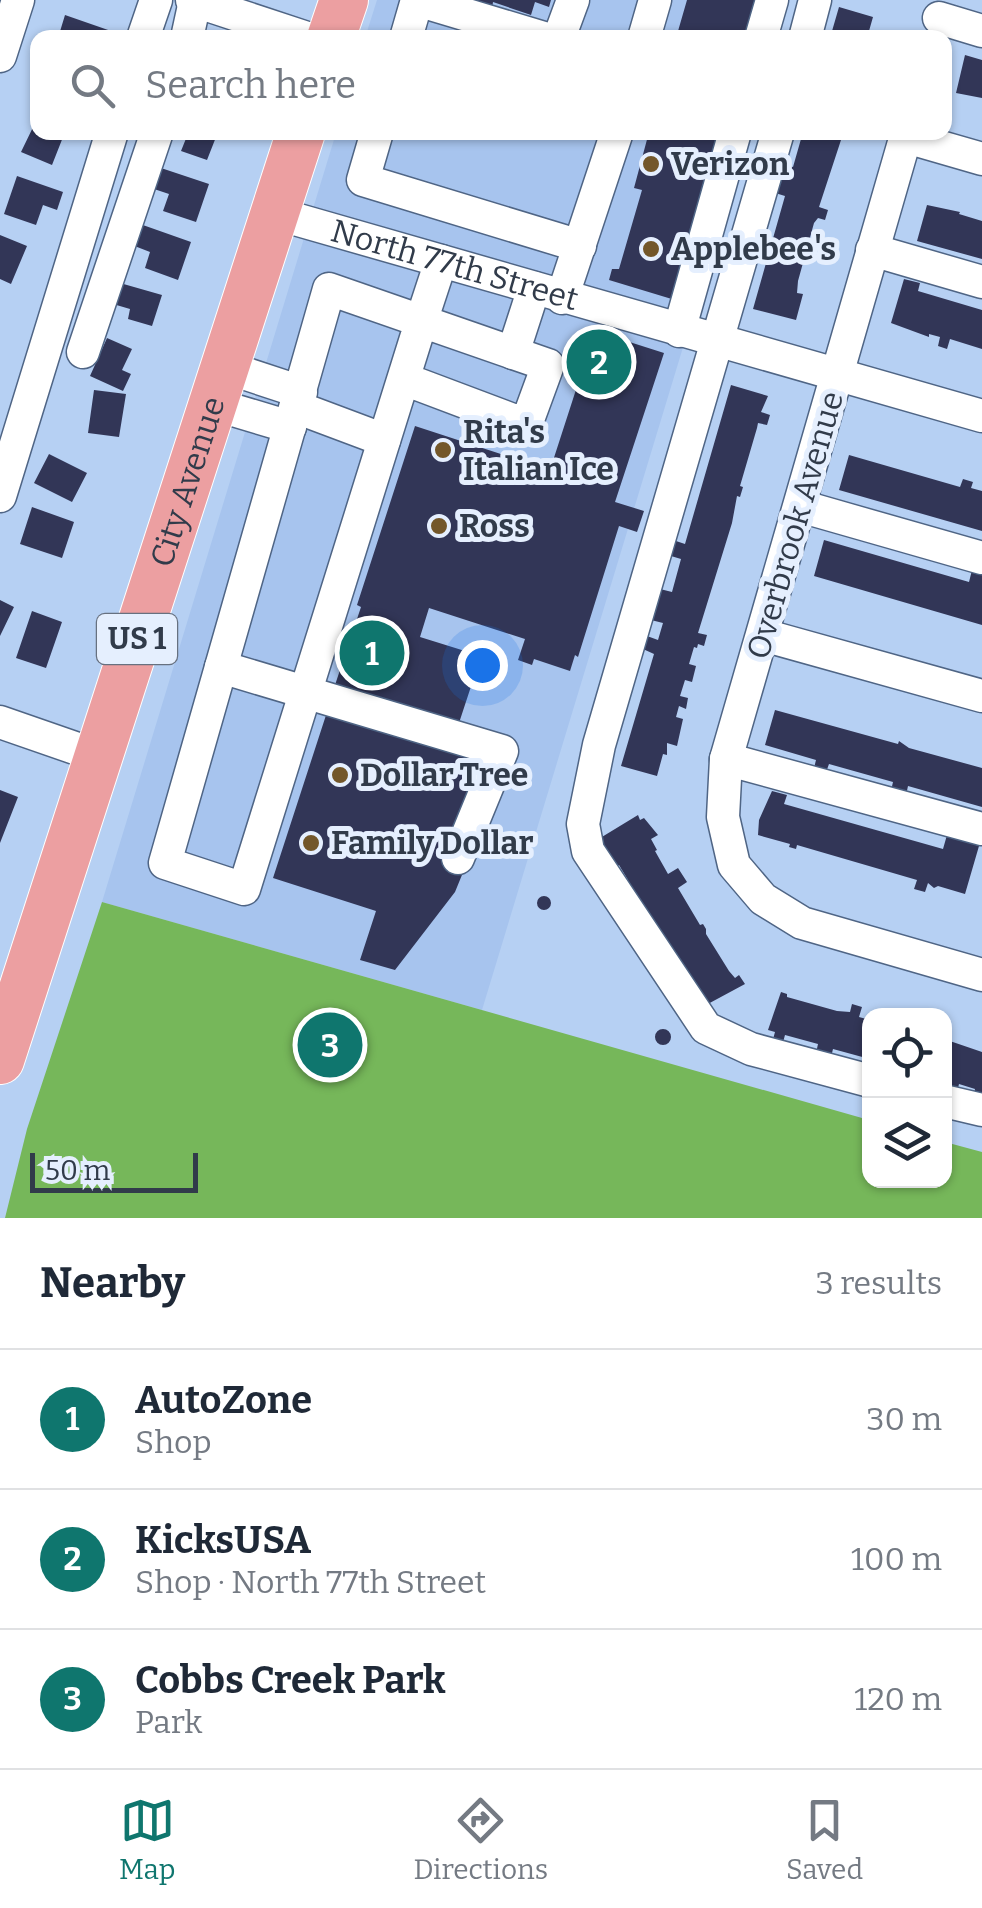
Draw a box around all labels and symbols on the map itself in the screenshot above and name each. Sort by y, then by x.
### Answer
place label: Verizon [671,145,790,183]
marker: Verizon [640,153,662,175]
street label: North 77th Street [327,211,583,318]
place label: Applebee's [671,230,836,268]
marker: Applebee's [640,238,662,260]
pin: 2 [566,324,632,400]
street label: Overbrook Avenue [739,387,851,663]
street label: City Avenue [142,392,233,571]
place label: Rita's Italian Ice [463,413,614,488]
marker: Rita's Italian Ice [432,439,454,461]
place label: Ross [459,507,530,545]
marker: Ross [428,515,450,537]
road number: US 1 [97,614,177,664]
pin: 1 [340,616,404,690]
your location [457,640,508,691]
place label: Dollar Tree [360,756,528,794]
marker: Dollar Tree [329,764,351,786]
place label: Family Dollar [331,824,534,862]
marker: Family Dollar [300,832,322,854]
pin: 3 [298,1008,362,1082]
scale bar [30,1148,198,1192]

